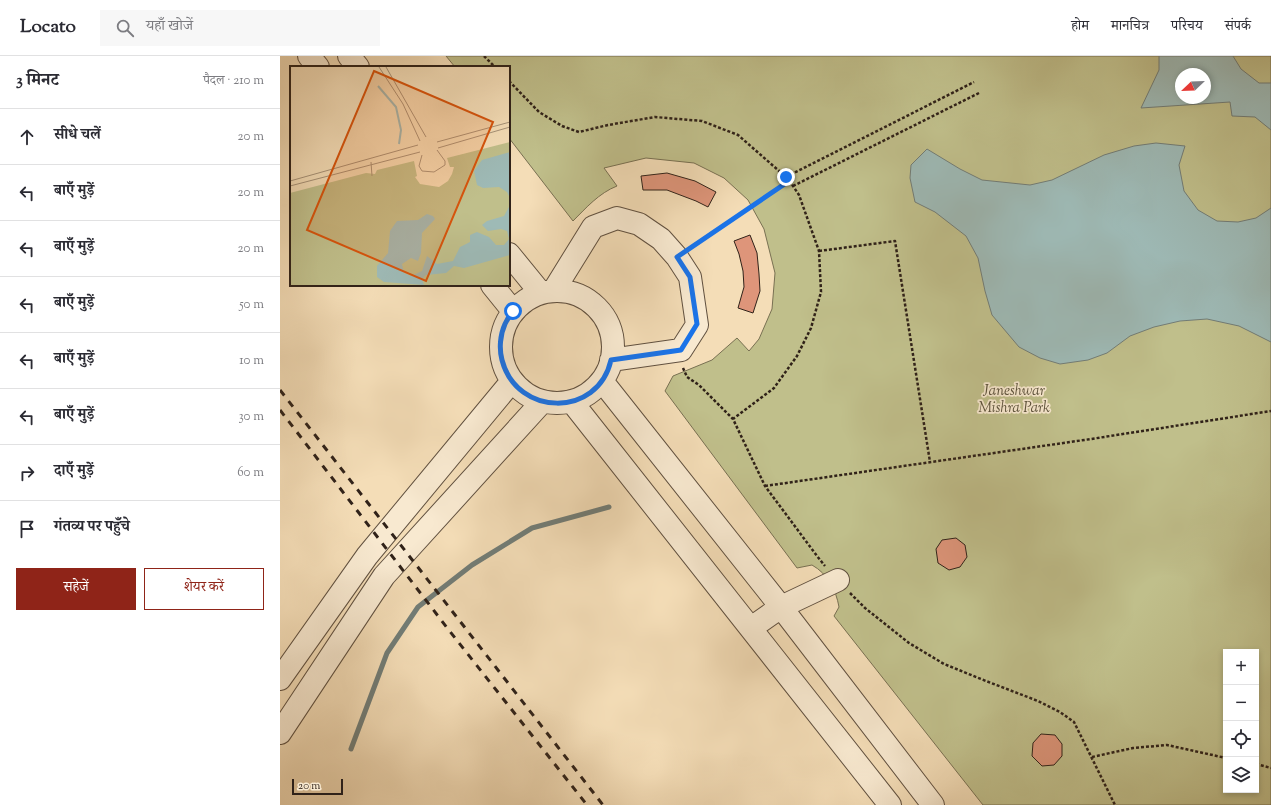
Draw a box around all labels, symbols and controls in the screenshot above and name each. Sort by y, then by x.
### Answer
search box [100,10,380,46]
text: Locato [20,14,76,41]
text: यहाँ खोजें [146,16,193,37]
icon: search [114,17,136,39]
text: होम [1071,17,1089,37]
text: मानचित्र [1111,17,1149,37]
text: परिचय [1171,17,1203,37]
text: संपर्क [1225,17,1251,37]
inset map [290,66,510,286]
north arrow [1175,68,1211,104]
text: 3 मिनट [16,69,59,93]
text: पैदल · 210 m [203,72,264,90]
text: सीधे चलें [54,125,101,146]
icon: ahead [16,126,38,148]
text: 20 m [238,128,264,146]
route end [777,168,795,186]
text: बाएँ मुड़ें [54,181,94,202]
icon: left [16,182,38,204]
text: 20 m [238,184,264,202]
text: बाएँ मुड़ें [54,237,94,258]
icon: left [16,238,38,260]
text: 20 m [238,240,264,258]
text: बाएँ मुड़ें [54,293,94,314]
icon: left [16,294,38,316]
text: 50 m [239,296,264,314]
route start [504,302,522,320]
text: बाएँ मुड़ें [54,349,94,370]
icon: left [16,350,38,372]
text: 10 m [239,352,264,370]
park label: Janeshwar Mishra Park [978,381,1050,419]
text: बाएँ मुड़ें [54,405,94,426]
icon: left [16,406,38,428]
text: 30 m [238,408,264,426]
text: दाएँ मुड़ें [54,461,94,482]
icon: right [16,462,38,484]
text: 60 m [237,464,264,482]
text: गंतव्य पर पहुँचे [54,517,130,538]
icon: arrive [16,518,38,540]
button: सहेजें [16,568,136,610]
button: शेयर करें [144,568,264,610]
map controls [1223,649,1259,793]
button: + [1223,649,1259,685]
button: − [1223,685,1259,721]
button: locate [1223,721,1259,757]
button: layers [1223,757,1259,793]
scale bar [292,777,343,796]
text: 20 m [298,778,320,794]

